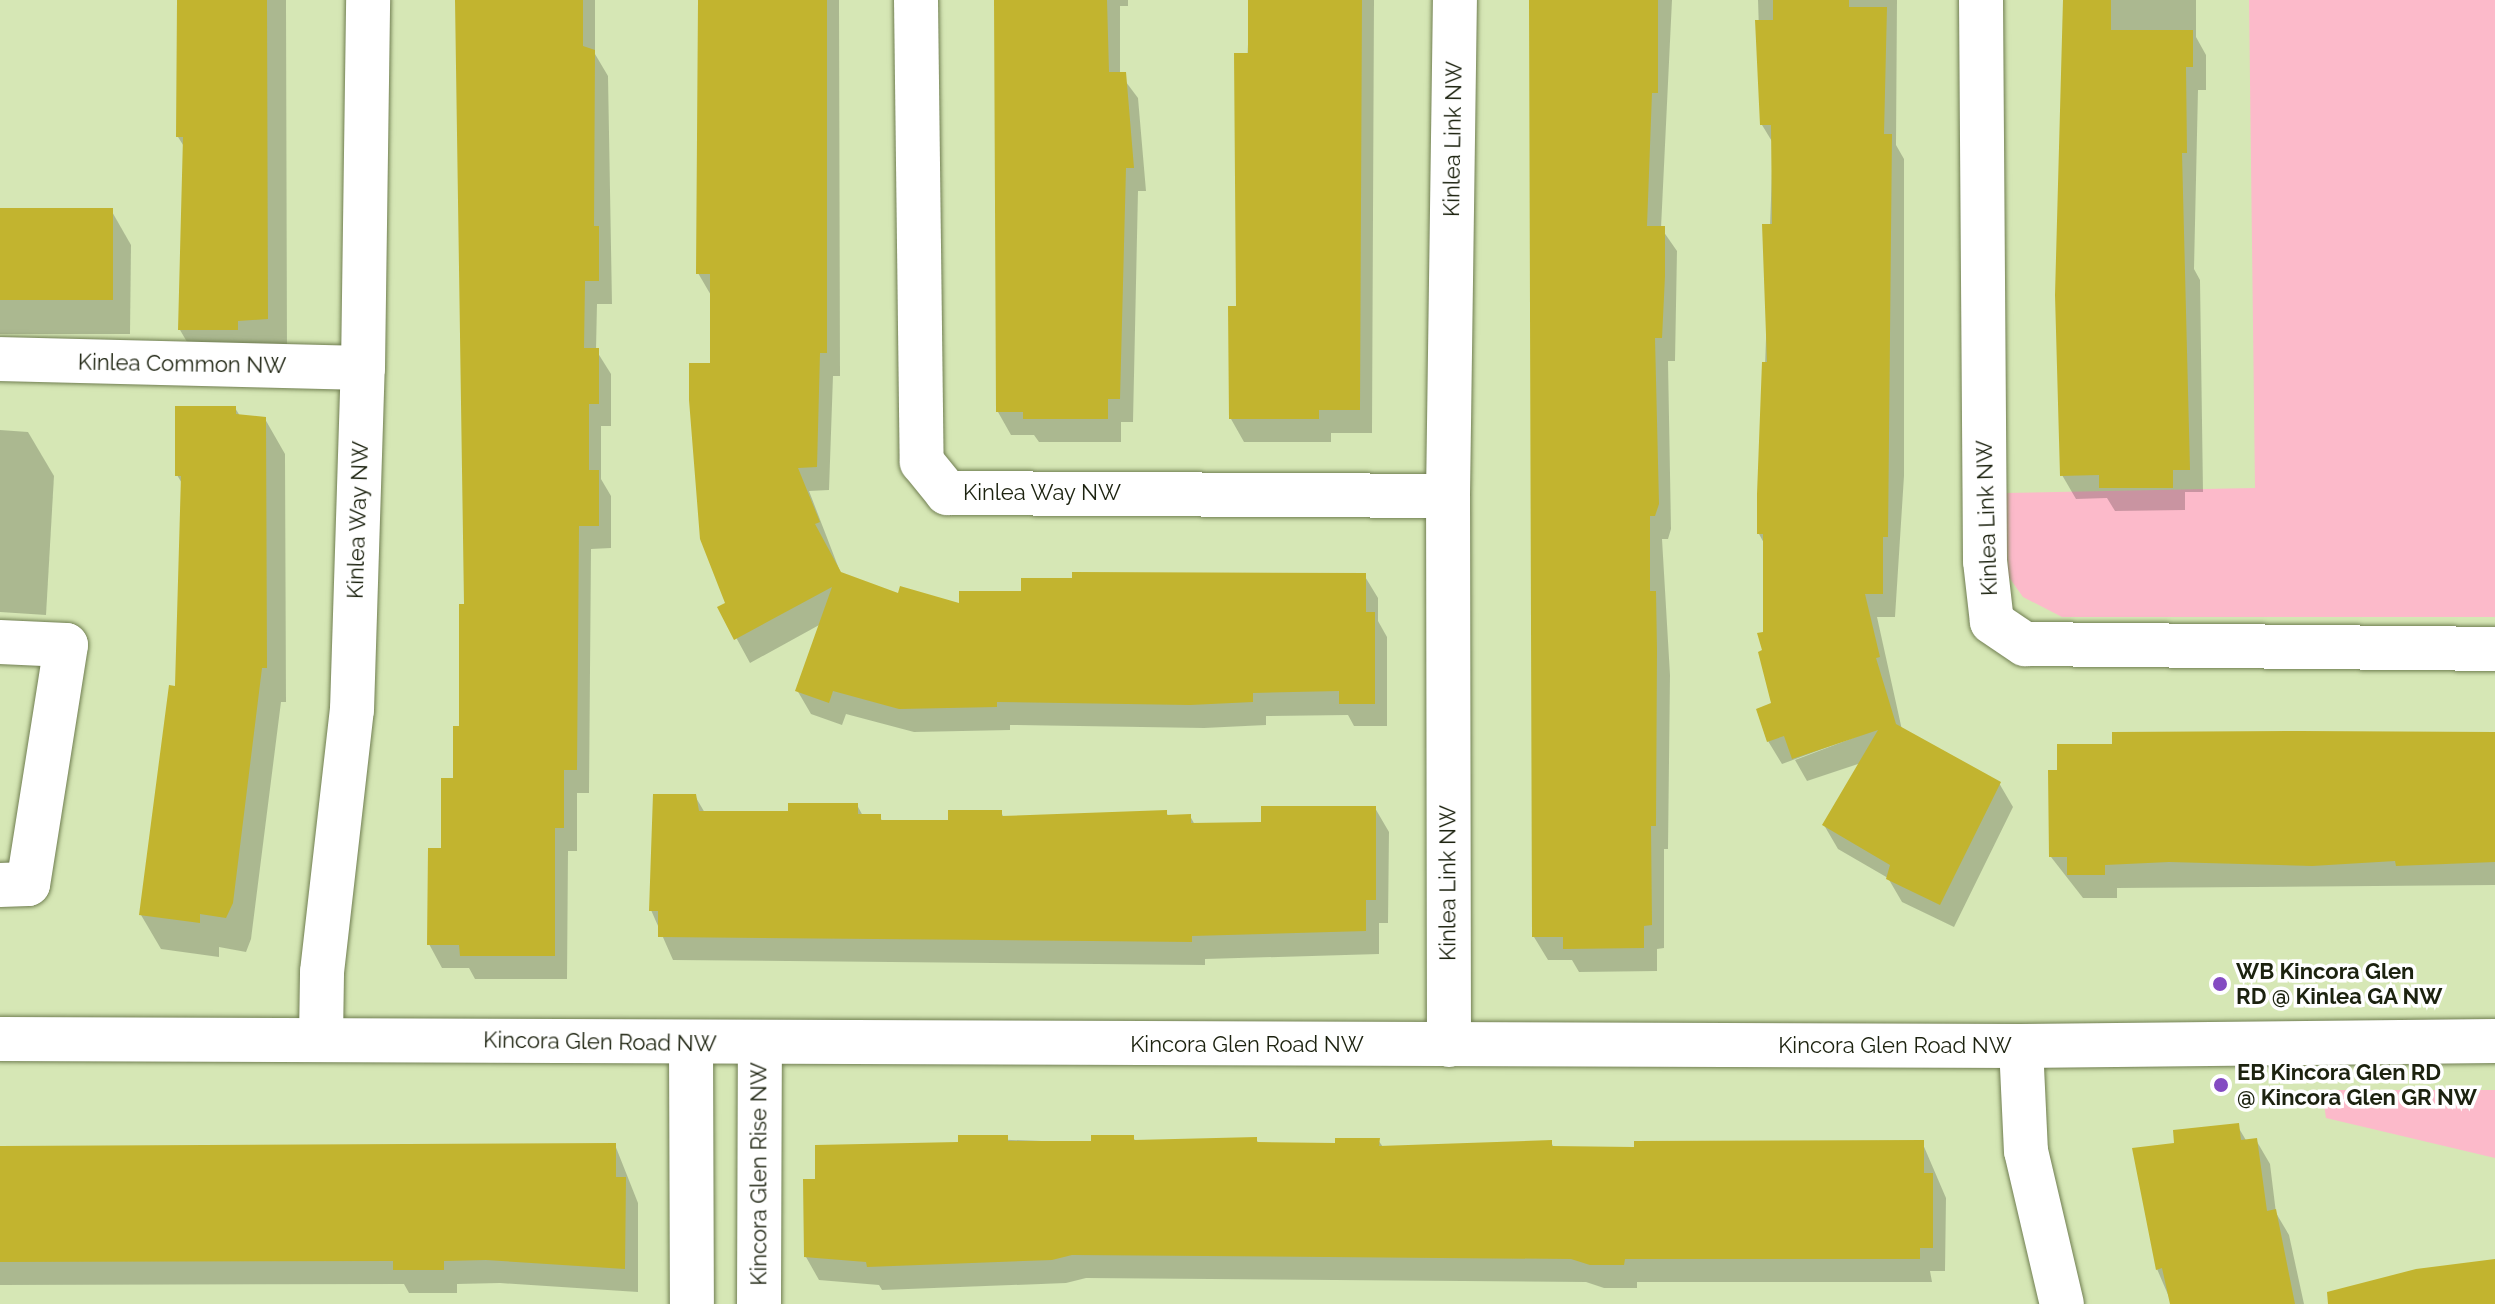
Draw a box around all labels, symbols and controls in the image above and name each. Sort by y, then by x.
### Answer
street label: Kinlea Link NW [1438,61,1468,217]
street label: Kinlea Common NW [78,349,286,379]
street label: Kinlea Way NW [342,440,374,600]
street label: Kinlea Link NW [1971,440,2003,596]
street label: Kinlea Way NW [962,480,1122,506]
street label: Kinlea Link NW [1435,805,1461,961]
place label: WB Kincora Glen RD @ Kinlea GA NW [2236,958,2443,1010]
marker: WB Kincora Glen RD @ Kinlea GA NW [2211,975,2229,993]
street label: Kincora Glen Road NW [483,1027,717,1057]
street label: Kincora Glen Road NW [1130,1032,1364,1058]
street label: Kincora Glen Road NW [1778,1033,2012,1059]
place label: EB Kincora Glen RD @ Kincora Glen GR NW [2237,1059,2477,1110]
street label: Kincora Glen Rise NW [746,1062,772,1286]
marker: EB Kincora Glen RD @ Kincora Glen GR NW [2212,1076,2230,1094]

